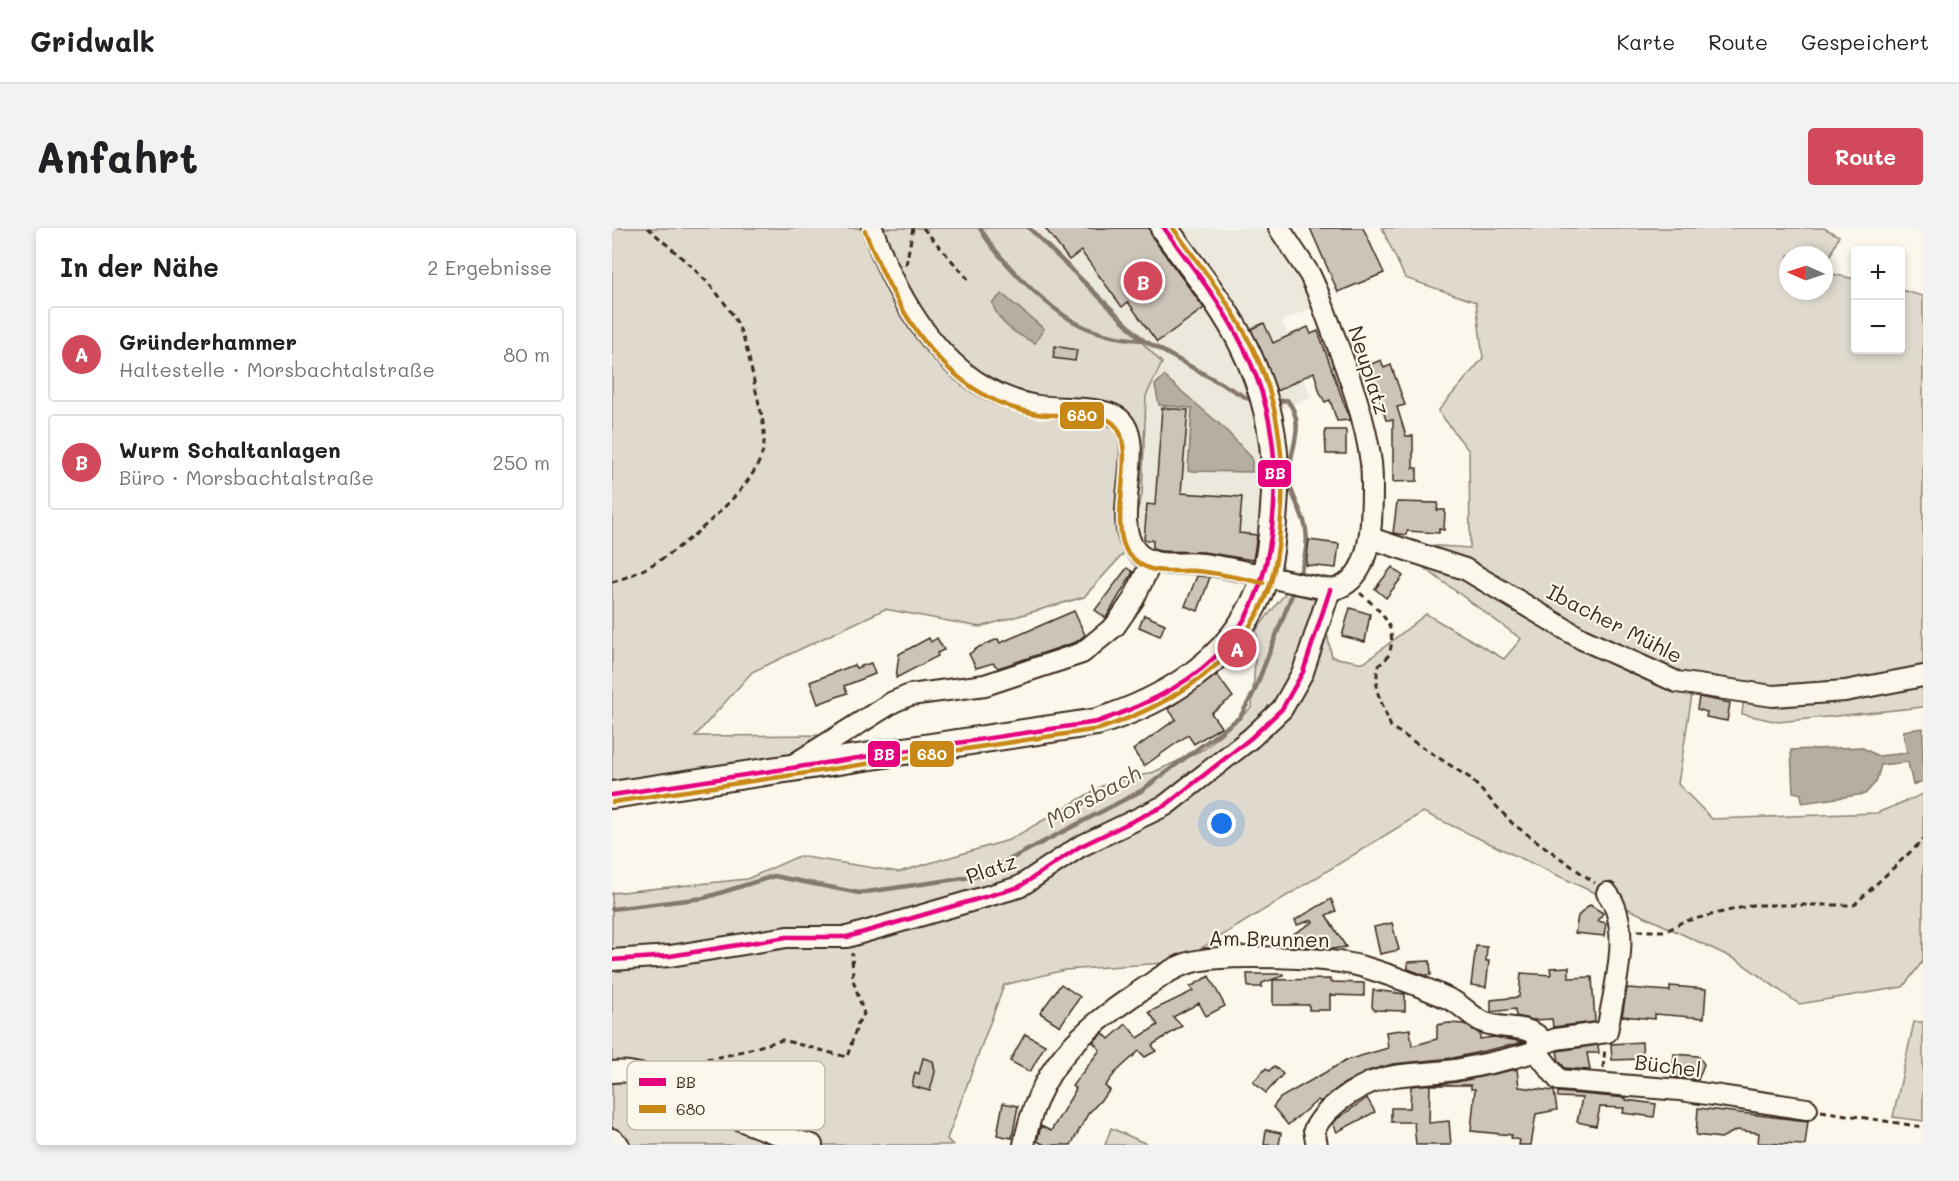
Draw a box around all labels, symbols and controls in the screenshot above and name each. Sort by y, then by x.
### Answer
text: Gridwalk [30,23,155,59]
text: Karte [1617,28,1675,55]
text: Route [1708,28,1768,55]
text: Gespeichert [1801,28,1929,55]
button: Route [1808,128,1923,185]
text: Anfahrt [36,129,198,184]
north arrow [1779,246,1833,300]
map controls [1851,246,1905,354]
button: + [1851,246,1905,300]
text: In der Nähe [60,250,219,284]
text: 2 Ergebnisse [427,254,552,280]
pin: B [1124,259,1162,304]
button: − [1851,300,1905,354]
street label: Neuplatz [1343,322,1397,418]
text: Gründerhammer [119,327,297,356]
text: A [75,341,88,367]
text: 80 m [503,341,550,367]
text: Haltestelle · Morsbachtalstraße [119,356,435,382]
line badge: 680 [1059,401,1105,430]
text: 680 [1067,404,1097,425]
text: Wurm Schaltanlagen [119,435,341,464]
text: B [75,449,88,475]
text: 250 m [493,449,550,475]
line badge: BB [1257,459,1292,488]
text: BB [1264,462,1286,483]
text: Büro · Morsbachtalstraße [119,464,374,490]
street label: Ibacher Mühle [1543,577,1687,669]
pin: A [1218,626,1256,670]
line badge: BB [867,740,901,768]
line badge: 680 [909,740,955,768]
text: BB [873,743,895,764]
text: 680 [917,743,947,764]
water label: Morsbach [1040,758,1146,834]
your location [1207,809,1236,838]
street label: Platz [962,847,1020,889]
street label: Am Brunnen [1208,923,1330,953]
street label: Büchel [1633,1048,1703,1082]
legend [627,1061,825,1130]
text: BB [676,1071,696,1092]
text: 680 [676,1098,705,1119]

